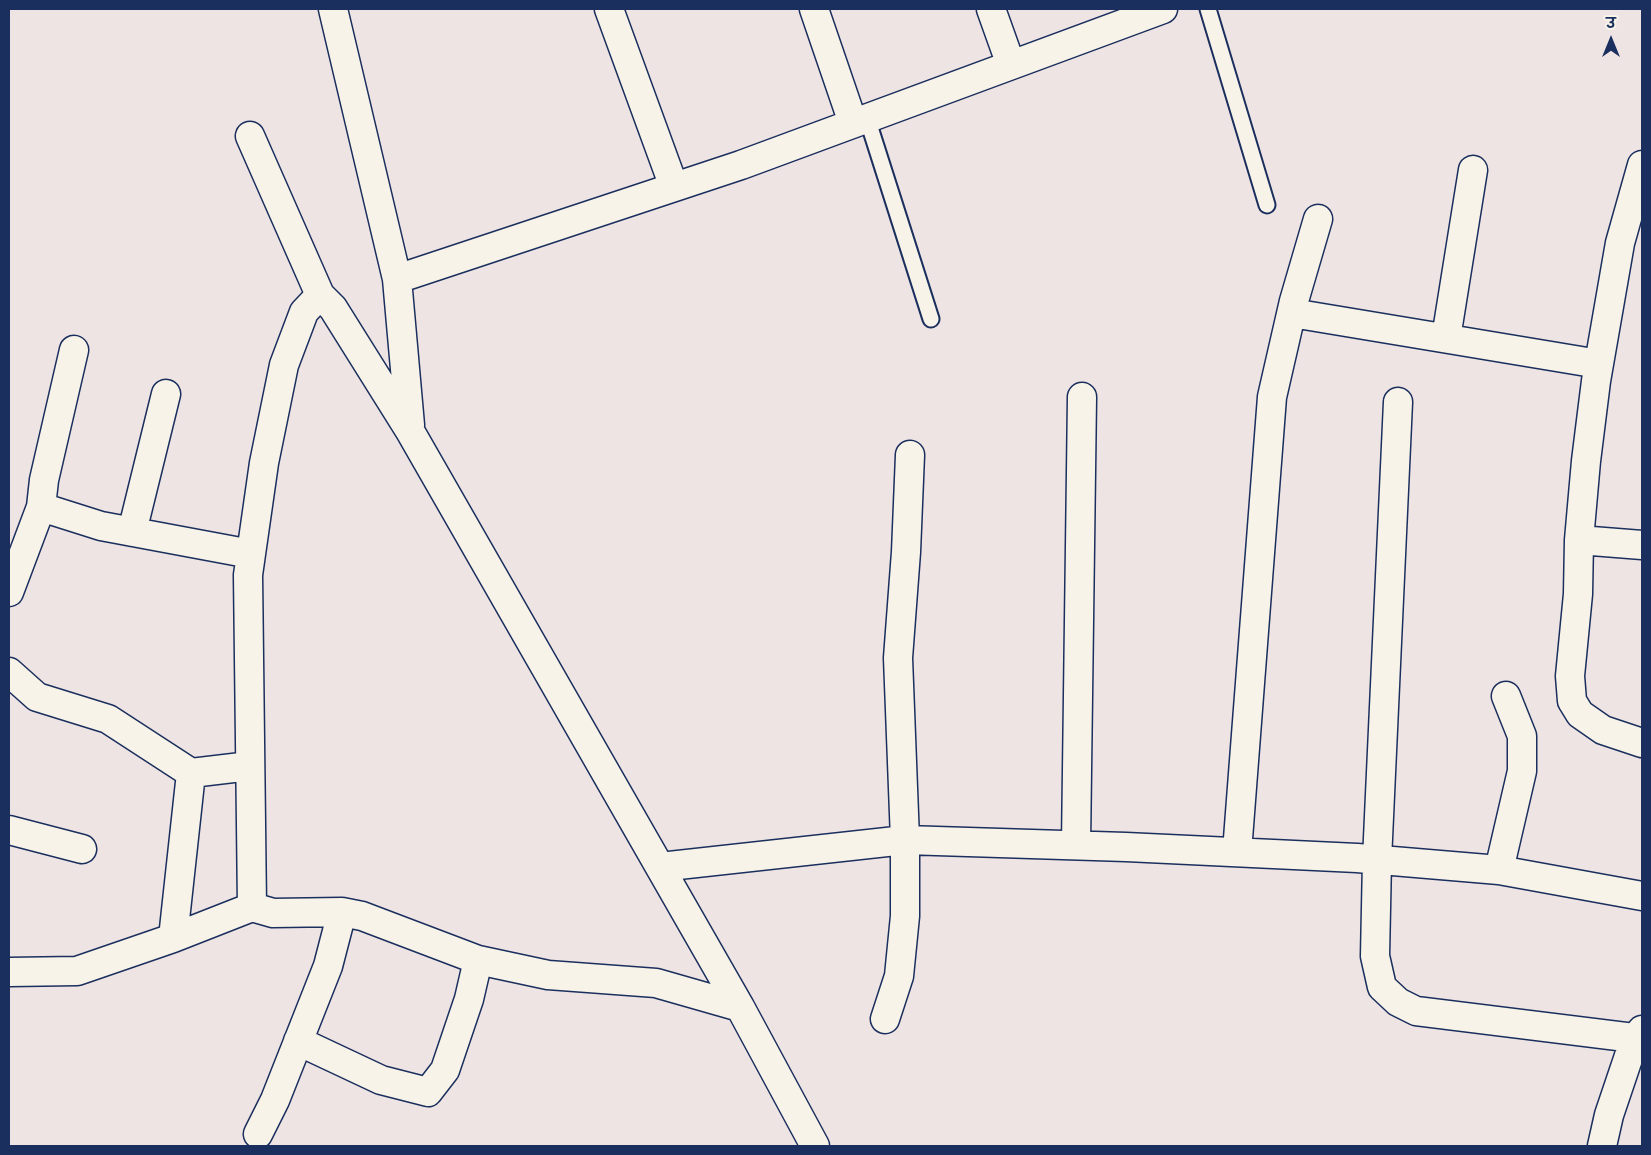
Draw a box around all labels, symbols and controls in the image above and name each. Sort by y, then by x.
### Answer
text: उ [1606,14,1616,35]
north arrow [1586,15,1636,65]

